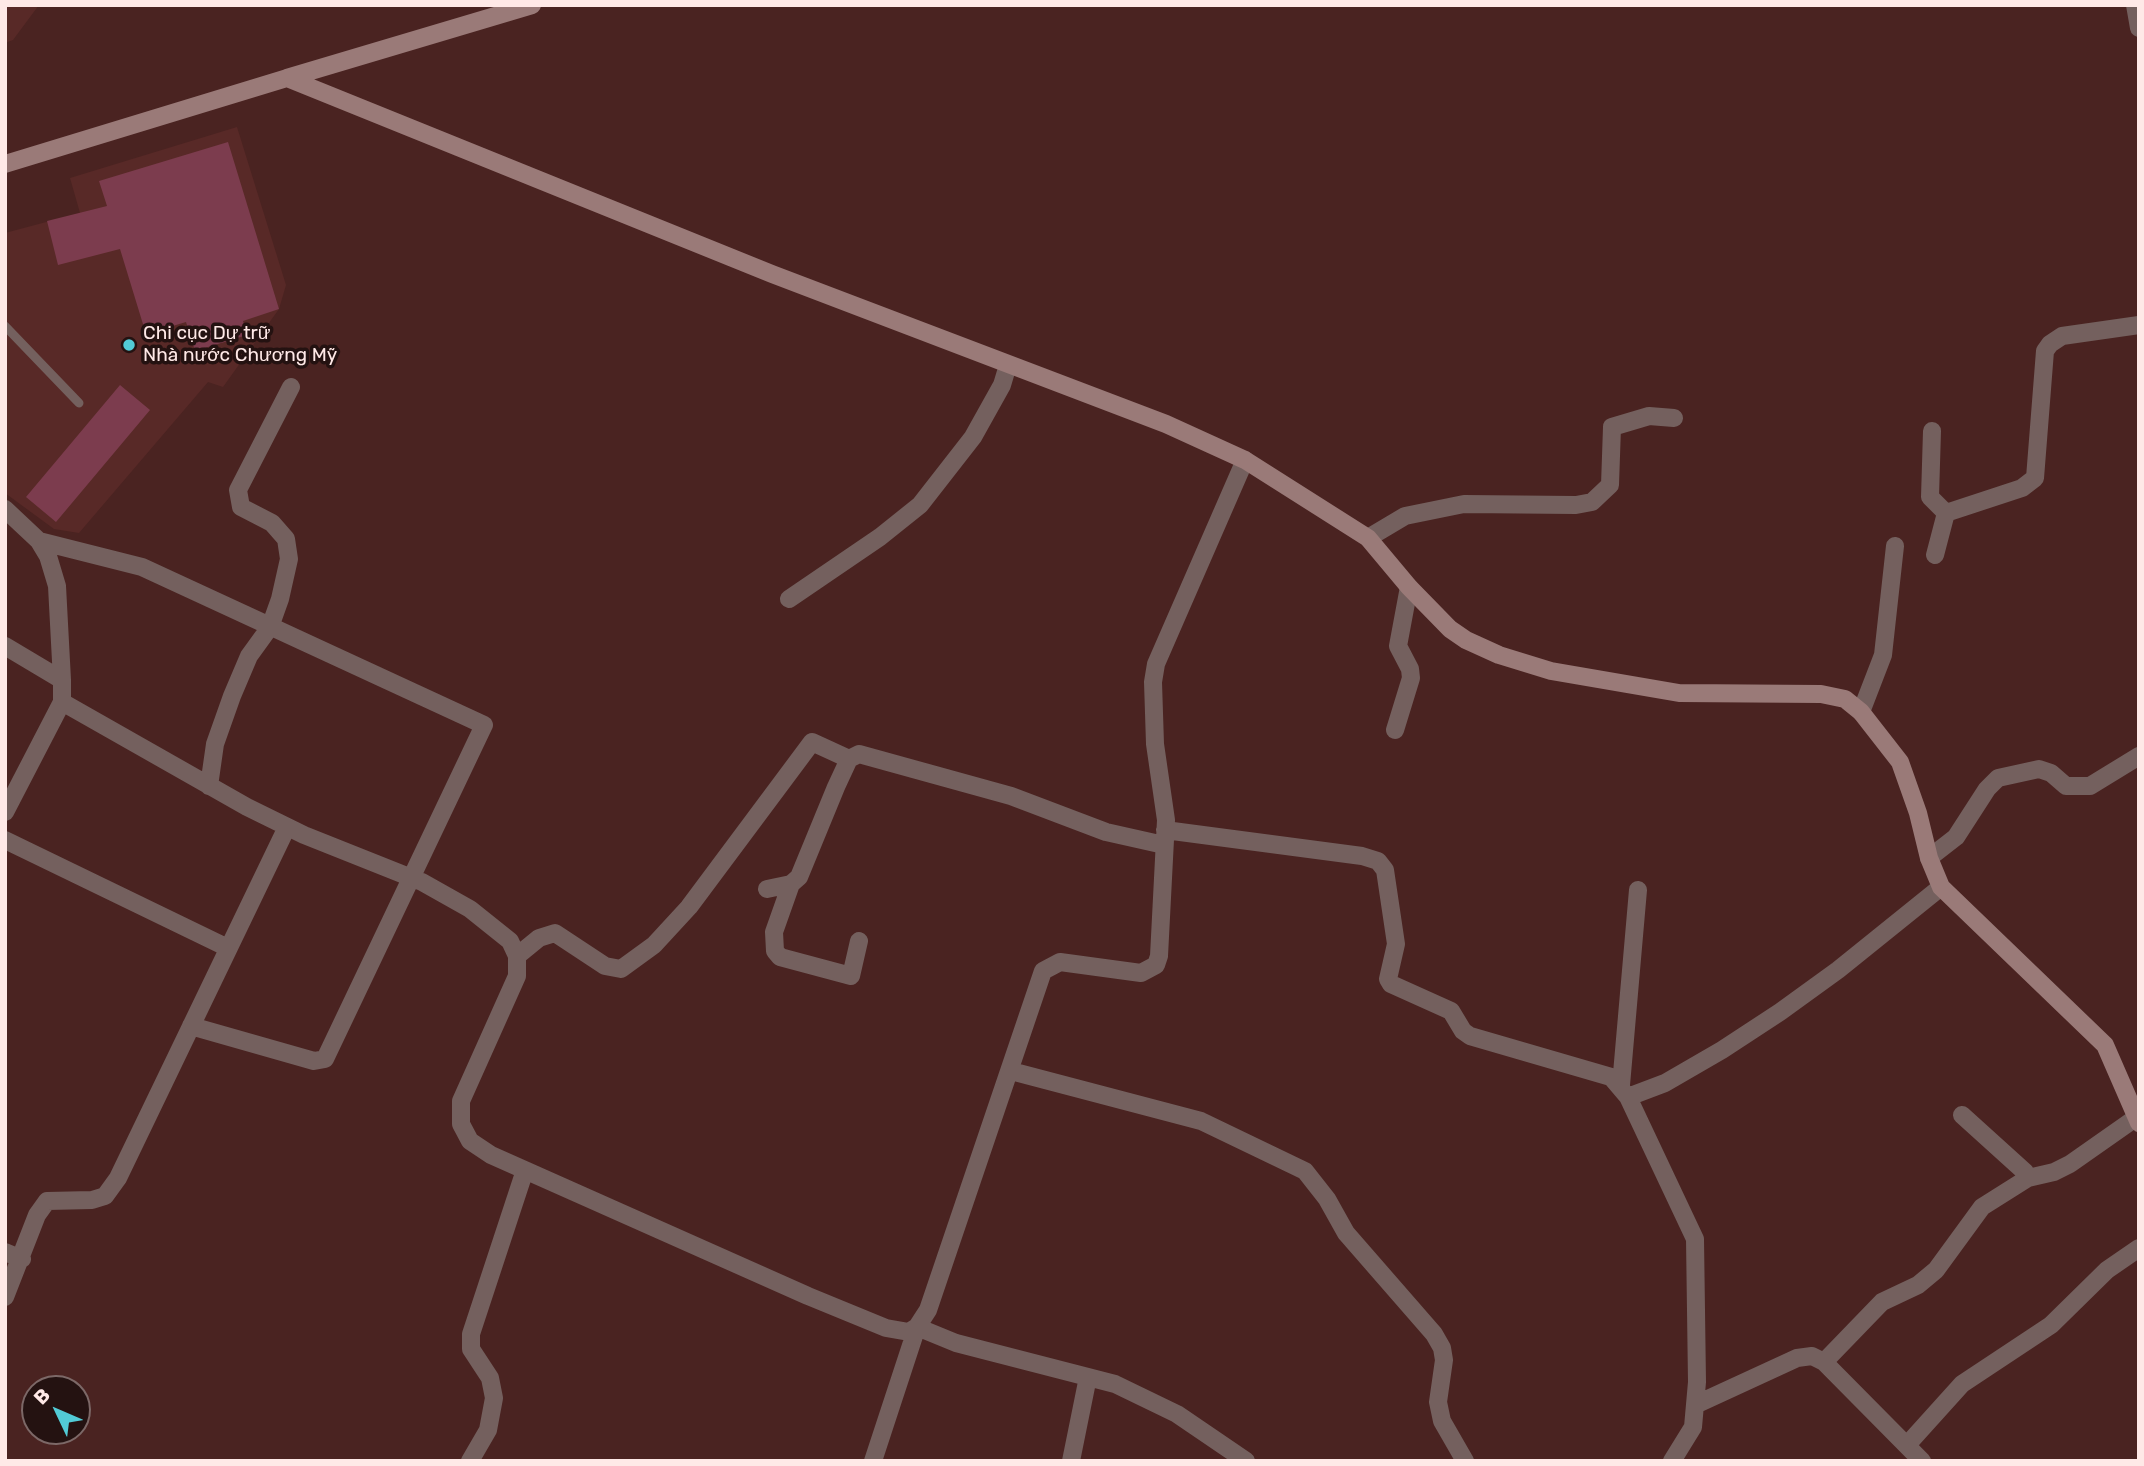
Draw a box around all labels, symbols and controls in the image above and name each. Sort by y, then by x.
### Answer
place label: Chi cục Dự trữ Nhà nước Chương Mỹ [143,323,337,367]
marker: Chi cục Dự trữ Nhà nước Chương Mỹ [121,337,137,353]
north arrow [21,1375,91,1445]
text: B [29,1384,55,1409]

